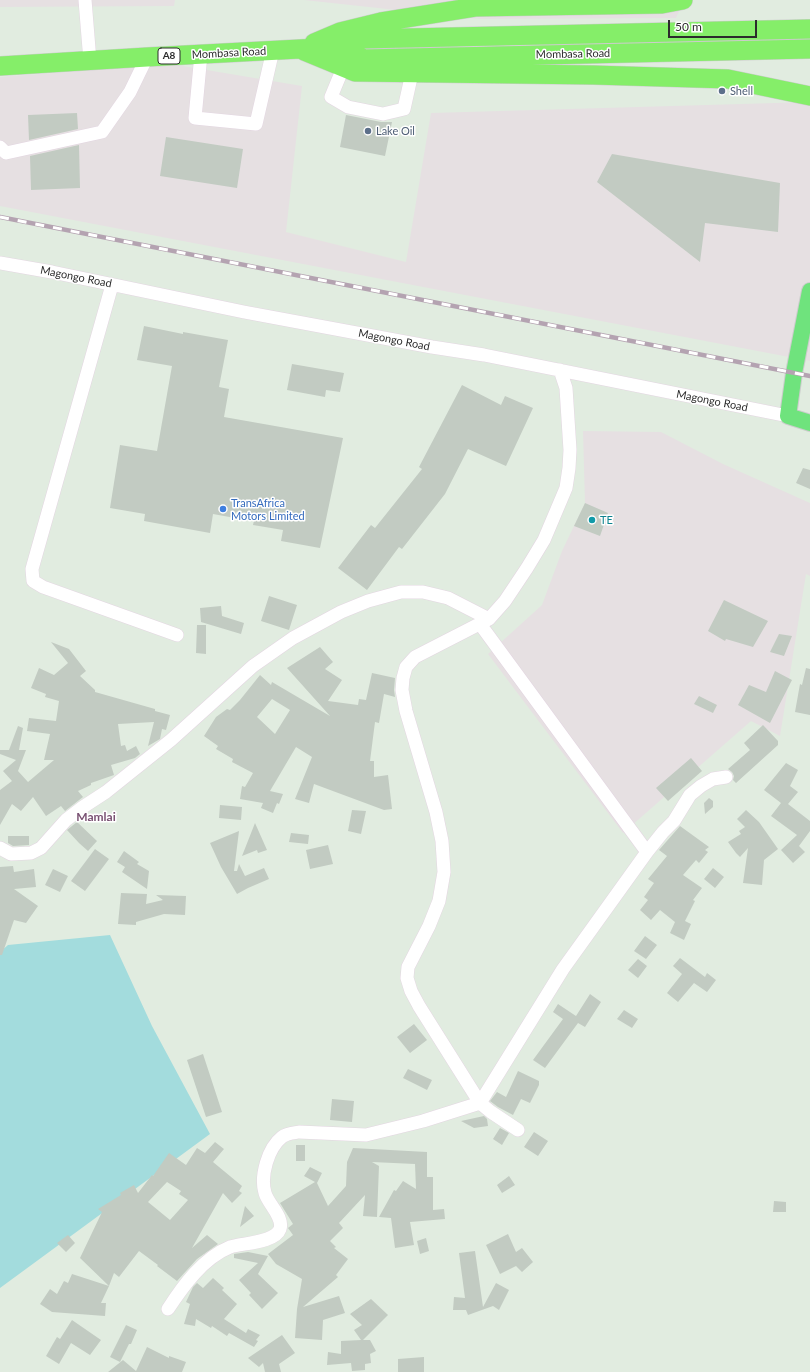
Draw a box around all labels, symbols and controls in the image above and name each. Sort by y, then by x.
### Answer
scale bar [670,12,759,38]
text: 50 m [675,19,702,34]
street label: Mombasa Road [192,44,266,62]
street label: Mombasa Road [536,47,610,61]
road number: A8 [158,48,180,64]
place label: Shell [730,84,753,98]
marker: Shell [717,86,727,96]
place label: Lake Oil [376,124,415,138]
marker: Lake Oil [363,126,373,136]
street label: Magongo Road [39,264,113,290]
street label: Magongo Road [357,327,431,353]
street label: Magongo Road [675,388,749,414]
place label: TransAfrica Motors Limited [231,496,305,522]
marker: TransAfrica Motors Limited [218,504,228,514]
place label: TE [600,513,613,527]
marker: TE [587,515,597,525]
district label: Mamlai [76,810,116,824]

